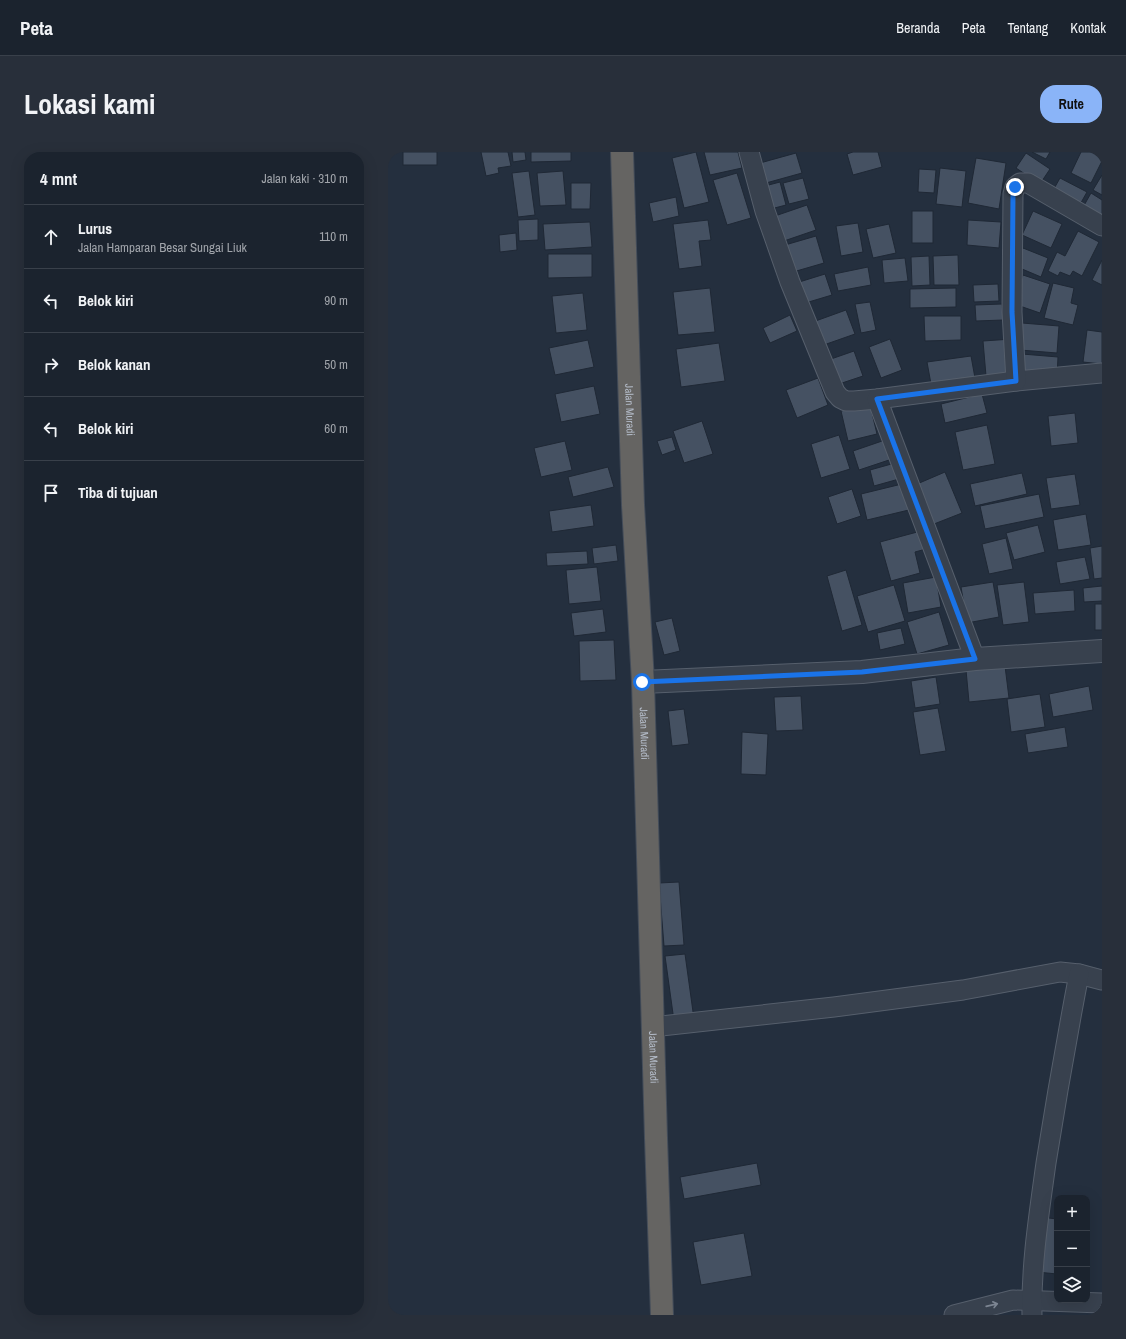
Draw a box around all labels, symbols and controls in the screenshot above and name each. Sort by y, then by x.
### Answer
text: Peta [20,15,53,41]
text: Beranda [896,19,940,37]
text: Peta [962,19,985,37]
text: Tentang [1007,19,1048,37]
text: Kontak [1070,19,1106,37]
text: Lokasi kami [24,85,155,123]
button: Rute [1040,85,1102,123]
text: 4 mnt [40,167,77,190]
text: Jalan kaki · 310 m [261,170,348,187]
route end [1006,178,1024,196]
text: Lurus [78,218,112,239]
icon: ahead [40,226,62,248]
text: 110 m [319,228,348,245]
text: Jalan Hamparan Besar Sungai Liuk [78,239,247,256]
icon: left [40,290,62,312]
text: Belok kiri [78,290,133,311]
text: 90 m [324,292,348,309]
icon: right [40,354,62,376]
text: Belok kanan [78,354,150,375]
text: 50 m [324,356,348,373]
street label: Jalan Muradi [622,384,638,436]
icon: left [40,418,62,440]
text: Belok kiri [78,418,133,439]
text: 60 m [324,420,348,437]
icon: arrive [40,482,62,504]
text: Tiba di tujuan [78,482,158,503]
route start [633,673,651,691]
street label: Jalan Muradi [637,707,652,760]
street label: Jalan Muradi [646,1031,661,1084]
map controls [1054,1195,1090,1303]
button: + [1054,1195,1090,1231]
button: − [1054,1231,1090,1267]
button: layers [1054,1267,1090,1303]
one-way arrow [985,1300,998,1308]

